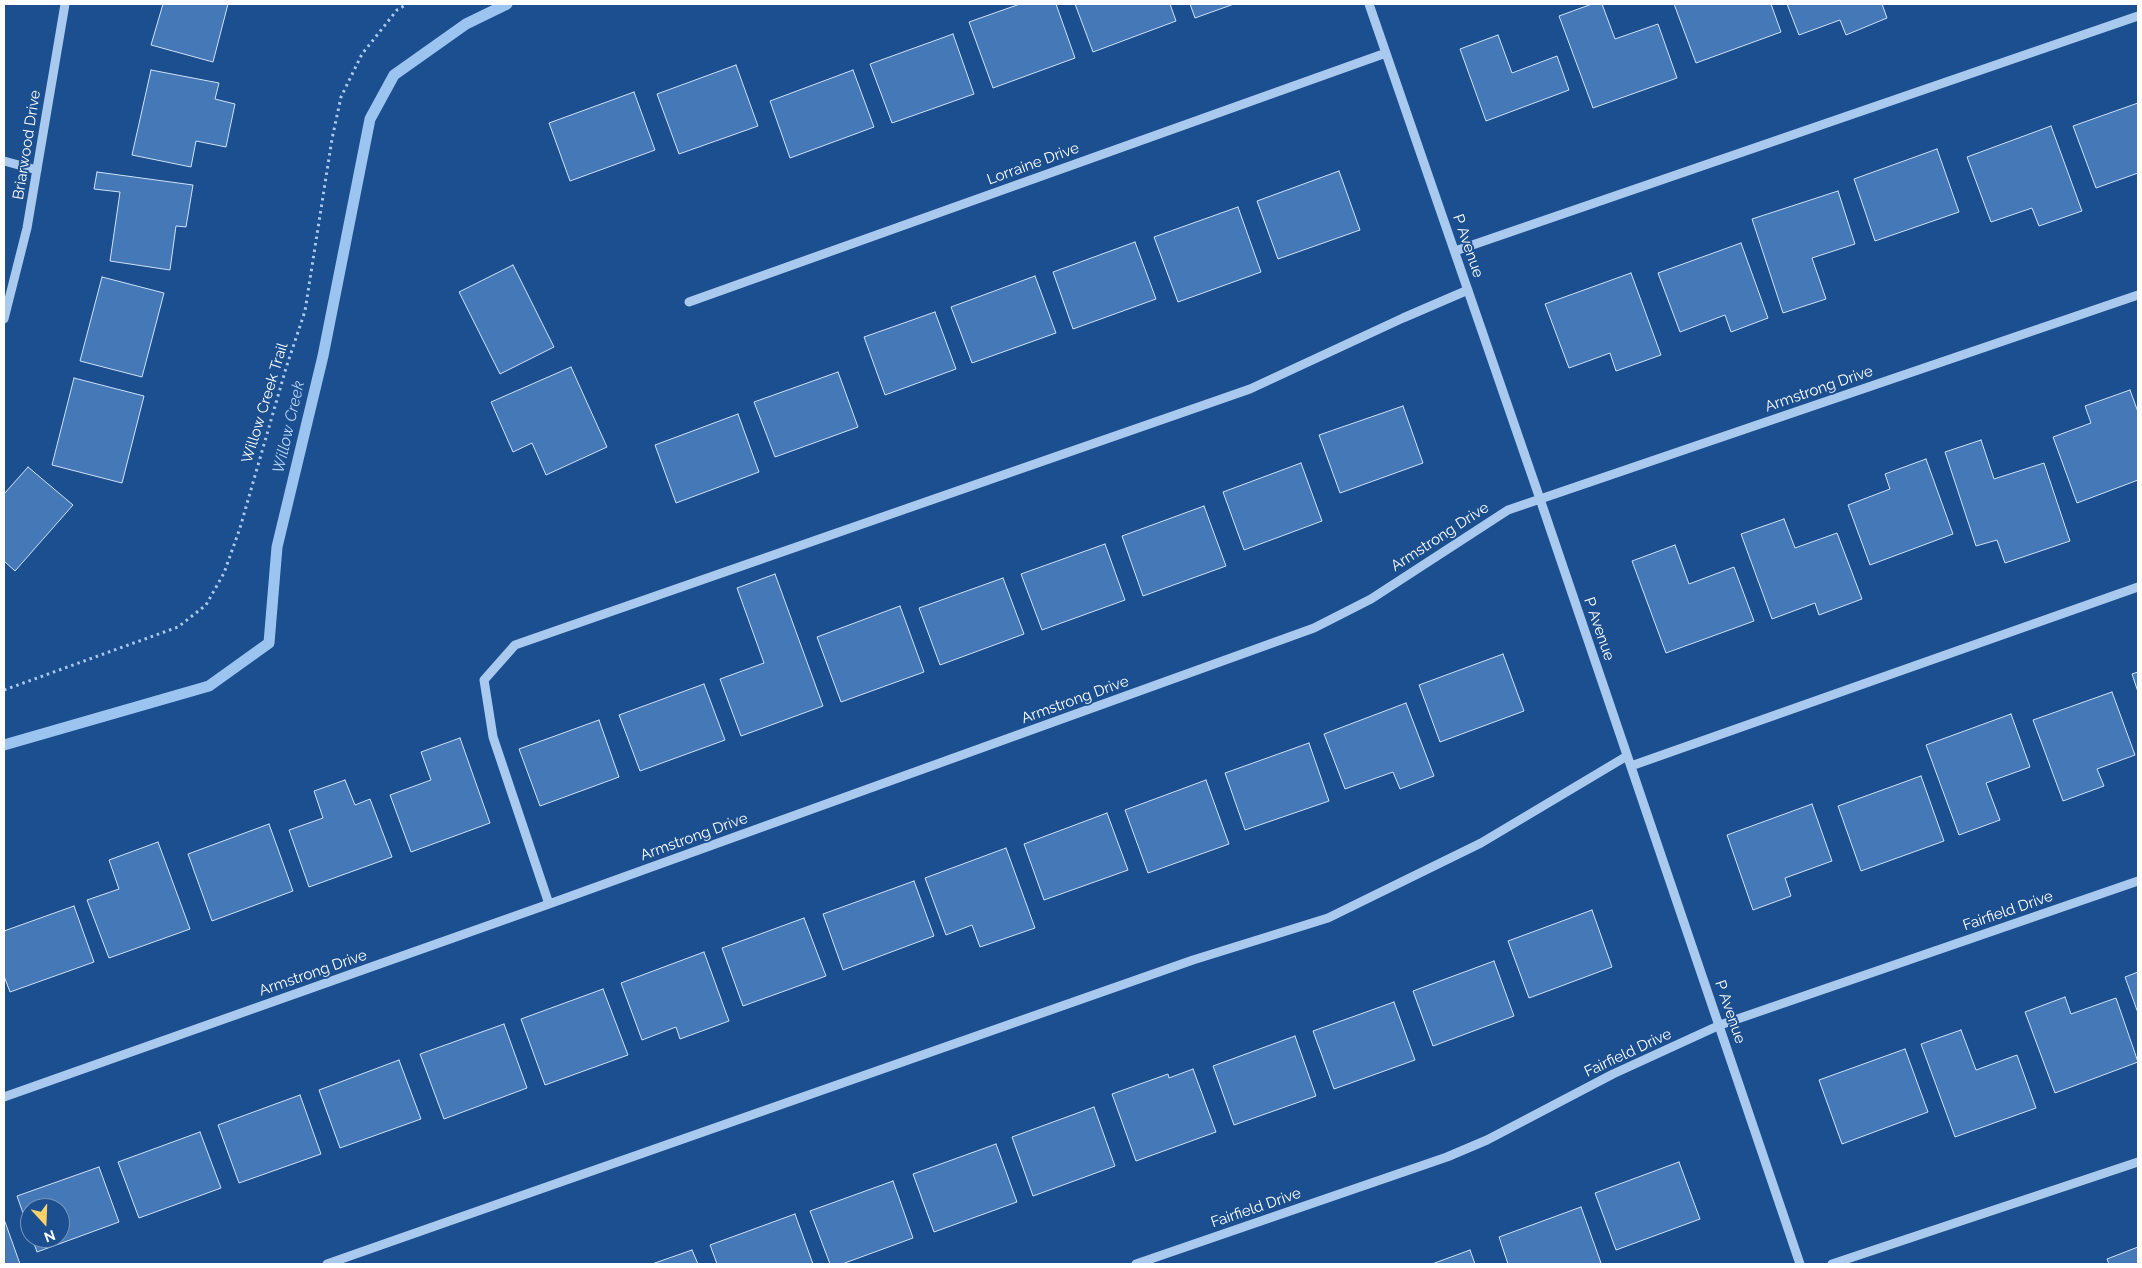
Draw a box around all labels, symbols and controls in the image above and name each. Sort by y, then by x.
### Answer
street label: Briarwood Drive [9,89,45,201]
street label: Lorraine Drive [985,139,1081,189]
street label: P Avenue [1449,212,1487,280]
street label: Willow Creek Trail [238,341,292,465]
street label: Armstrong Drive [1763,362,1875,416]
water label: Willow Creek [269,379,309,475]
street label: Armstrong Drive [1388,499,1492,575]
street label: P Avenue [1580,595,1618,663]
street label: Armstrong Drive [1019,672,1131,728]
street label: Armstrong Drive [638,809,750,865]
street label: Fairfield Drive [1961,887,2055,935]
street label: Armstrong Drive [257,946,369,1000]
street label: P Avenue [1711,978,1749,1046]
street label: Fairfield Drive [1582,1025,1674,1081]
street label: Fairfield Drive [1209,1184,1303,1232]
north arrow [20,1198,70,1248]
text: N [42,1227,58,1246]

